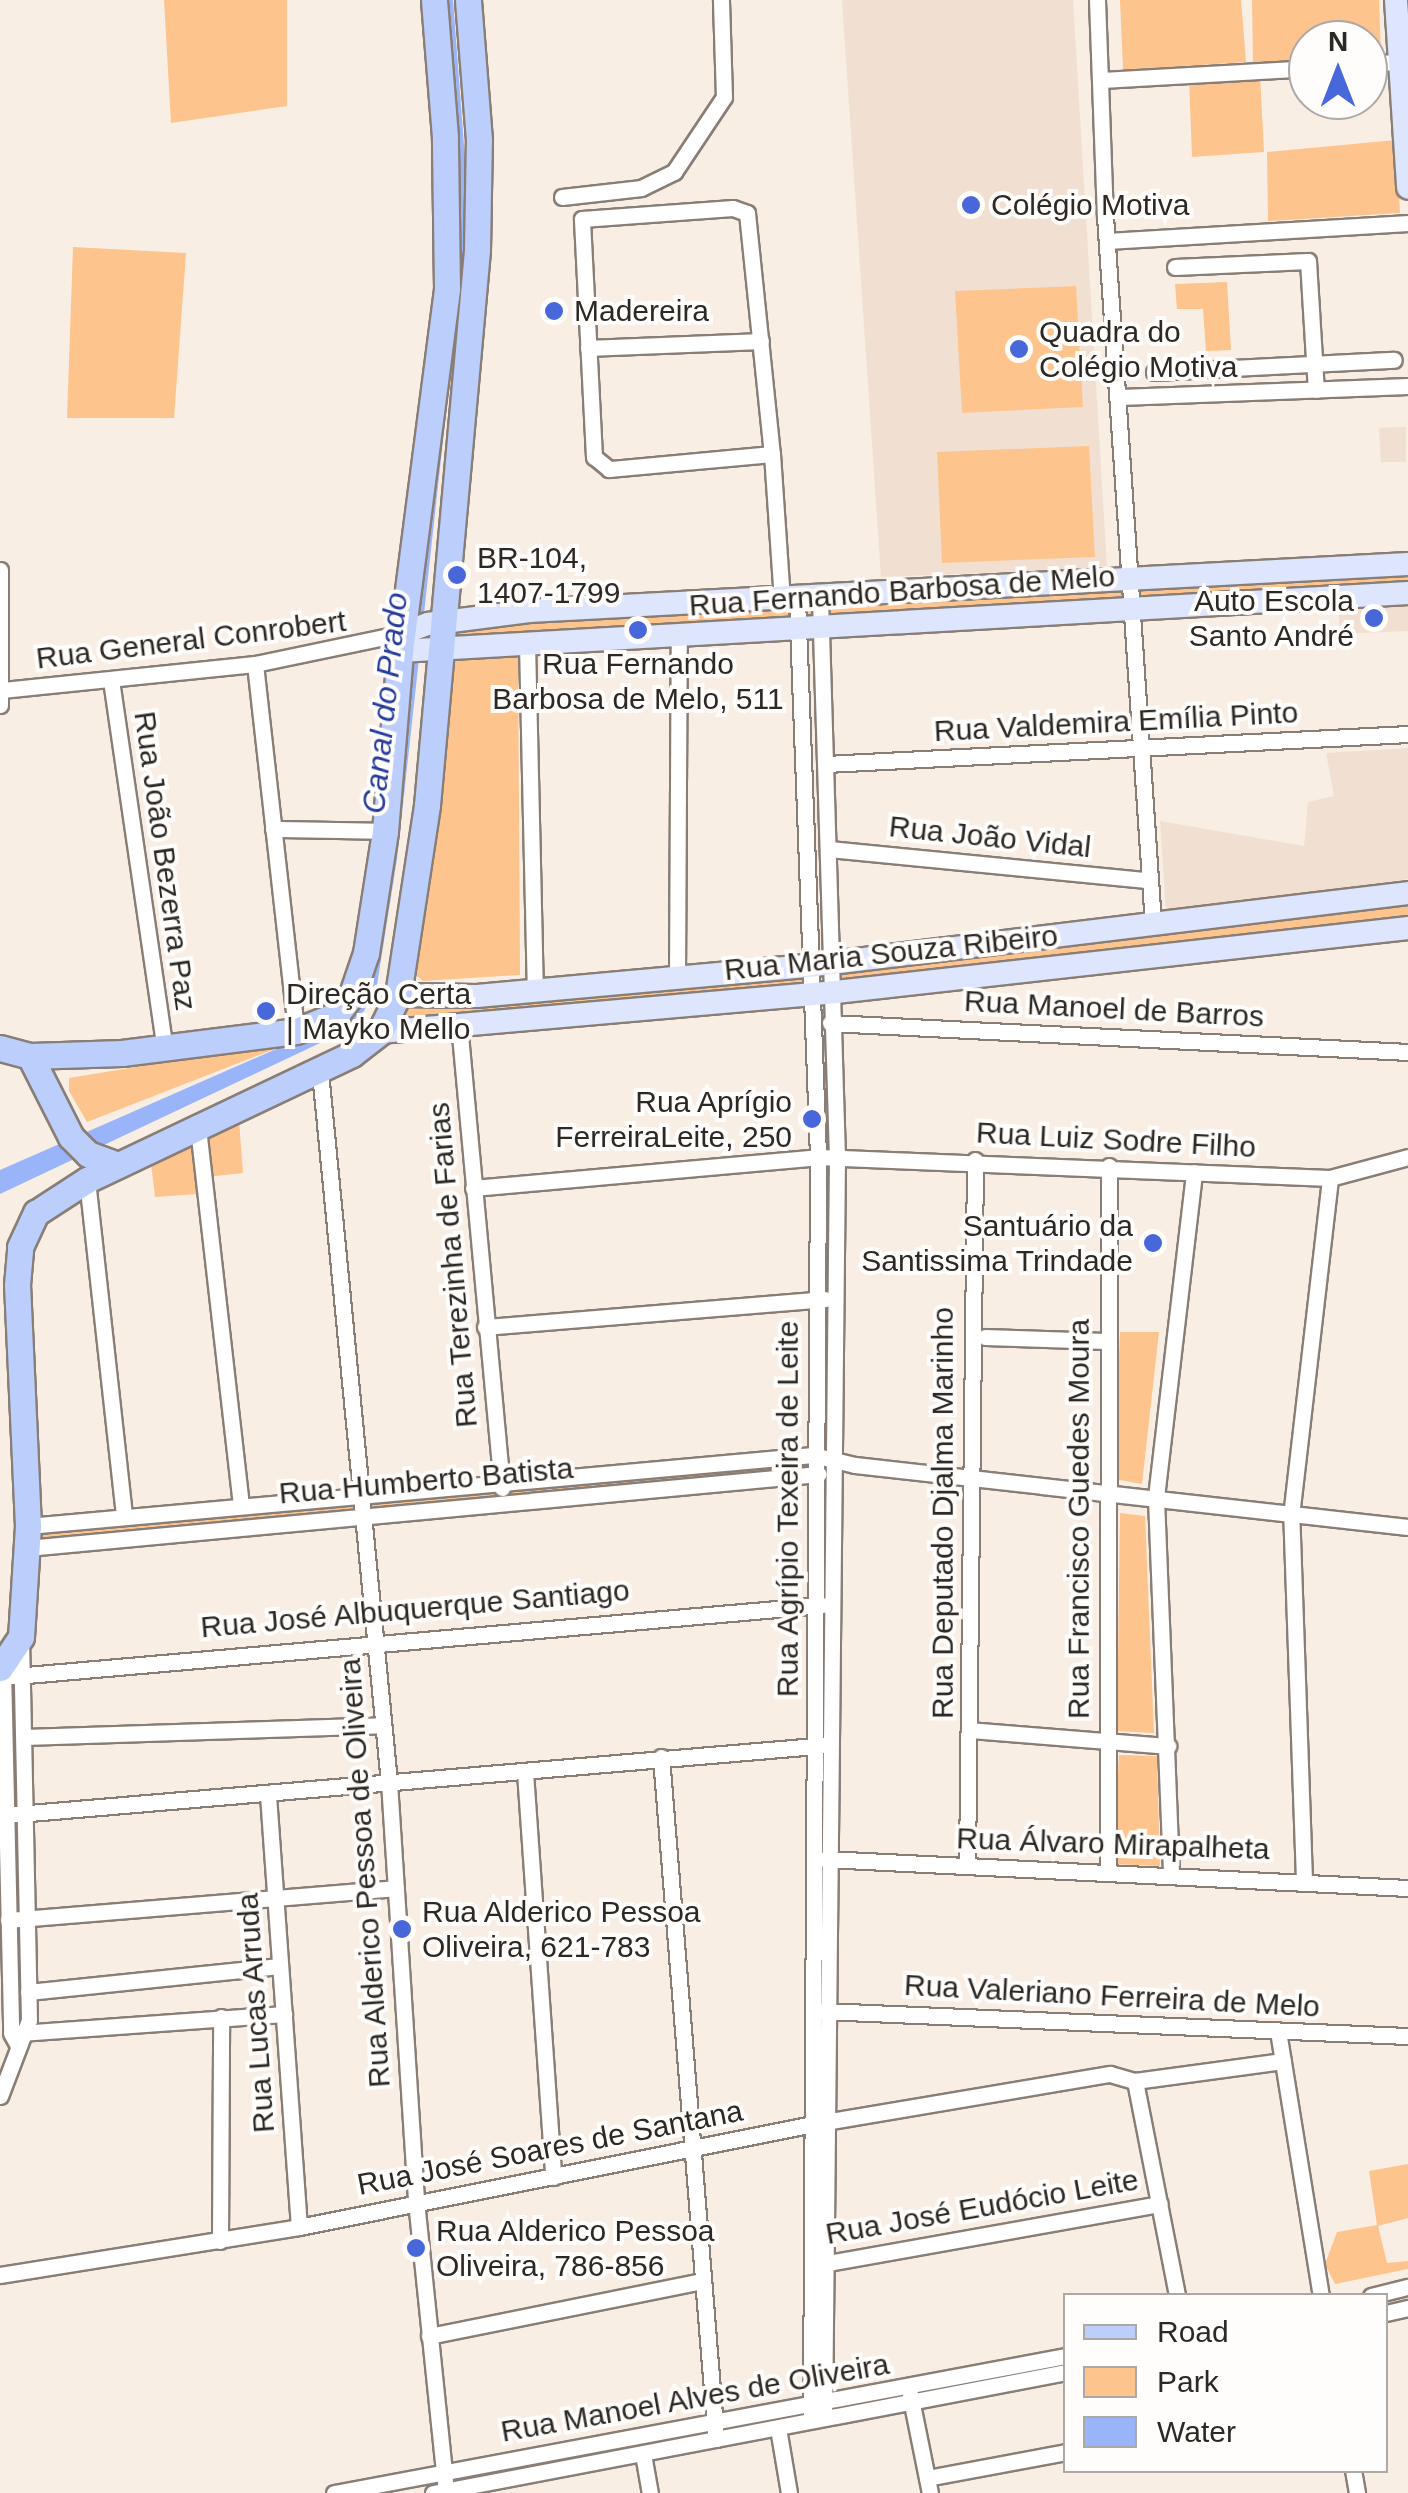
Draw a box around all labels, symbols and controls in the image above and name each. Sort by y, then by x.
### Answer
north arrow [1288,20,1388,120]
text: N [1328,26,1348,57]
place label: Colégio Motiva [991,187,1189,223]
marker: Colégio Motiva [960,194,982,216]
place label: Madereira [574,293,709,329]
marker: Madereira [543,300,565,322]
place label: Quadra do Colégio Motiva [1039,314,1237,384]
marker: Quadra do Colégio Motiva [1008,338,1030,360]
place label: BR-104, 1407-1799 [477,540,620,610]
street label: Rua Fernando Barbosa de Melo [688,558,1116,624]
marker: BR-104, 1407-1799 [446,564,468,586]
place label: Auto Escola Santo André [1187,583,1354,654]
water label: Canal do Prado [354,590,416,816]
street label: Rua General Conrobert [34,603,348,677]
marker: Auto Escola Santo André [1363,607,1385,629]
marker: Rua Fernando Barbosa de Melo, 511 [627,619,649,641]
place label: Rua Fernando Barbosa de Melo, 511 [492,646,784,716]
street label: Rua Valdemira Emília Pinto [933,694,1299,750]
street label: Rua João Bezerra Paz [126,709,204,1013]
street label: Rua João Vidal [887,808,1093,866]
street label: Rua Maria Souza Ribeiro [722,918,1060,988]
place label: Direção Certa | Mayko Mello [286,976,471,1046]
street label: Rua Manoel de Barros [963,983,1265,1035]
marker: Direção Certa | Mayko Mello [255,1000,277,1022]
place label: Rua Aprígio FerreiraLeite, 250 [555,1084,792,1154]
street label: Rua Terezinha de Farias [421,1101,485,1429]
marker: Rua Aprígio FerreiraLeite, 250 [801,1108,823,1130]
street label: Rua Luiz Sodre Filho [975,1115,1257,1165]
place label: Santuário da Santissima Trindade [861,1208,1133,1278]
marker: Santuário da Santissima Trindade [1142,1232,1164,1254]
street label: Rua Deputado Djalma Marinho [925,1307,961,1719]
street label: Rua Francisco Guedes Moura [1061,1319,1097,1719]
street label: Rua Agrípio Texeira de Leite [770,1320,806,1698]
street label: Rua Humberto Batista [277,1450,575,1512]
street label: Rua José Albuquerque Santiago [198,1572,632,1646]
street label: Rua Alderico Pessoa de Oliveira [332,1656,398,2090]
street label: Rua Álvaro Mirapalheta [956,1821,1270,1867]
street label: Rua Lucas Arruda [230,1891,282,2135]
place label: Rua Alderico Pessoa Oliveira, 621-783 [422,1894,702,1964]
marker: Rua Alderico Pessoa Oliveira, 621-783 [391,1918,413,1940]
street label: Rua Valeriano Ferreira de Melo [903,1967,1321,2025]
street label: Rua José Soares de Santana [354,2093,746,2203]
street label: Rua José Eudócio Leite [823,2162,1141,2252]
place label: Rua Alderico Pessoa Oliveira, 786-856 [436,2213,716,2284]
marker: Rua Alderico Pessoa Oliveira, 786-856 [405,2237,427,2259]
legend [1063,2293,1388,2473]
text: Road [1157,2315,1229,2348]
street label: Rua Manoel Alves de Oliveira [497,2346,893,2450]
text: Park [1157,2365,1219,2398]
text: Water [1157,2415,1236,2448]

